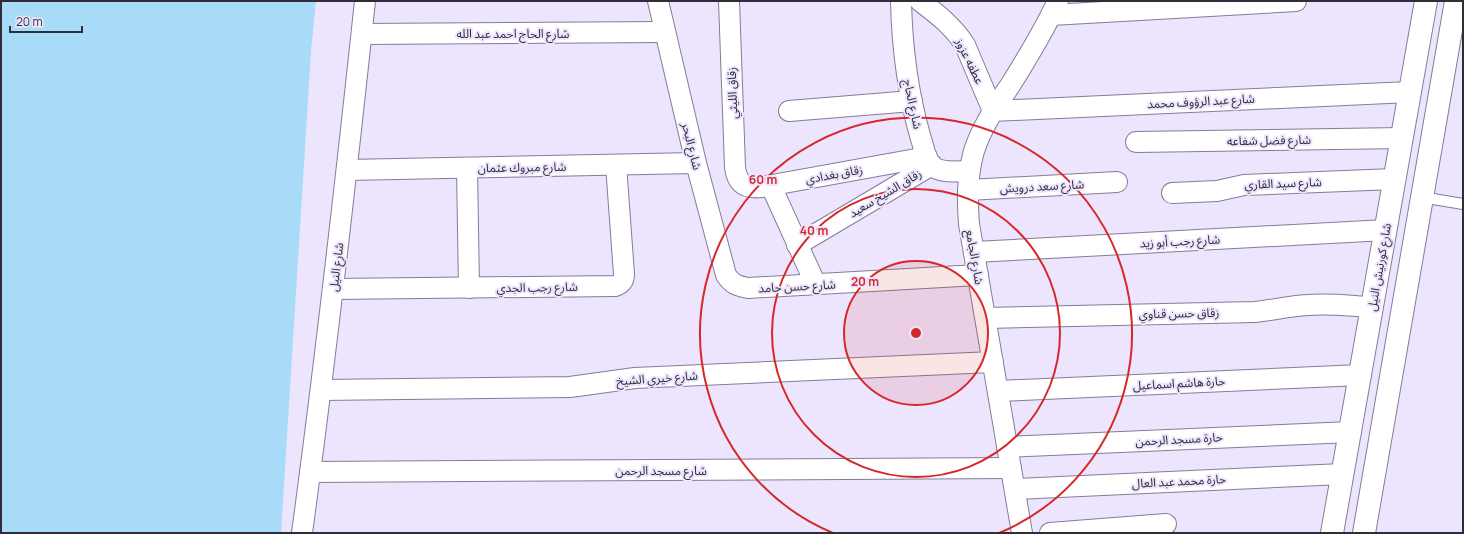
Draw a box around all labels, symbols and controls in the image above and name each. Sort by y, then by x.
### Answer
scale bar [10,8,82,34]
text: 20 m [16,13,43,30]
street label: شارع الحاج احمد عبد الله [457,25,569,43]
street label: عطفه عزوز [951,34,988,87]
street label: زقاق الليثي [723,67,743,119]
street label: شارع الحاج [898,77,927,131]
street label: شارع عبد الرؤوف محمد [1147,90,1255,113]
street label: شارع البحر [677,120,706,172]
street label: شارع فضل شفاعه [1227,131,1311,150]
street label: شارع مبروك عثمان [478,158,566,177]
street label: زقاق بغدادي [804,161,864,189]
street label: زقاق الشيخ سعيد [845,165,925,222]
text: 60 m [749,171,777,188]
street label: شارع سيد القاري [1244,173,1322,195]
street label: شارع سعد درويش [999,175,1085,198]
text: 40 m [800,222,828,239]
street label: شارع كورنيش النيل [1363,222,1396,313]
street label: شارع الجامع [961,228,988,286]
street label: شارع رجب أبو زيد [1139,230,1221,253]
street label: شارع النيل [325,242,348,293]
text: 20 m [851,273,879,290]
street label: شارع حسن حامد [758,275,836,298]
street label: شارع رجب الجدي [496,278,578,298]
street label: زقاق حسن قناوي [1139,304,1219,324]
centre of rings [909,326,923,340]
street label: شارع خيري الشيخ [615,367,699,391]
street label: حارة هاشم اسماعيل [1132,372,1226,395]
street label: حارة مسجد الرحمن [1135,428,1223,450]
street label: شارع مسجد الرحمن [615,462,707,480]
street label: حارة محمد عبد العال [1131,470,1227,492]

